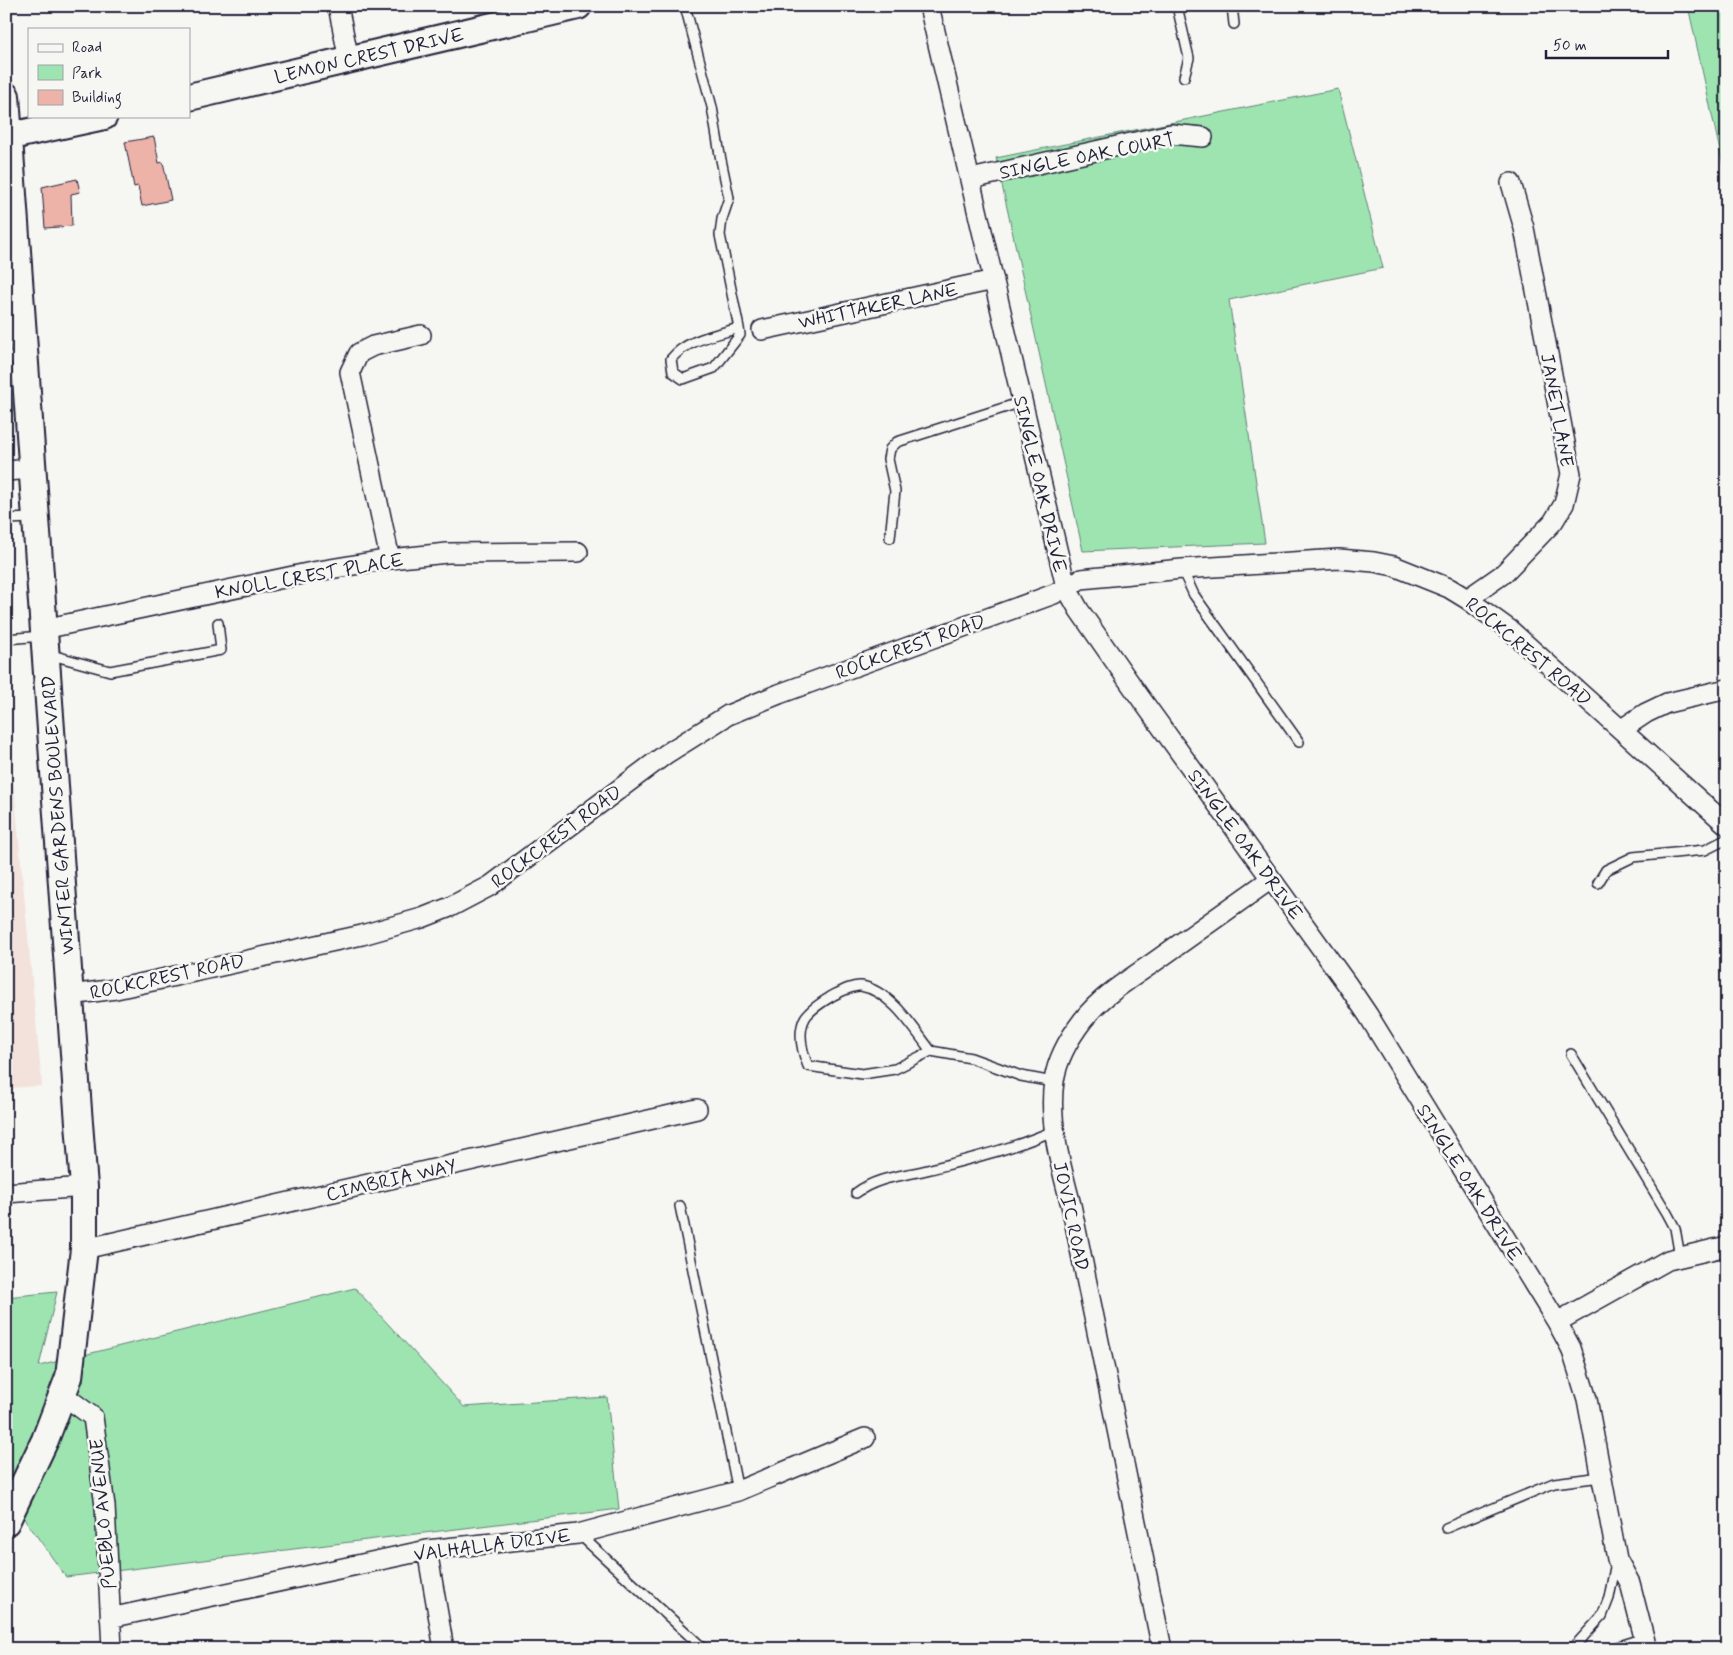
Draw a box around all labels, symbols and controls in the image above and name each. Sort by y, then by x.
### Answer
street label: LEMON CREST DRIVE [272,23,466,90]
legend [28,28,190,118]
scale bar [1546,28,1668,60]
text: 50 m [1553,36,1587,56]
text: Road [72,38,102,58]
text: Park [72,64,102,84]
text: Building [72,88,122,109]
street label: SINGLE OAK COURT [997,127,1177,186]
street label: WHITTAKER LANE [796,277,961,336]
street label: JANET LANE [1534,351,1579,469]
street label: SINGLE OAK DRIVE [1007,393,1072,575]
street label: KNOLL CREST PLACE [213,548,405,605]
street label: ROCKCREST ROAD [1460,592,1596,712]
street label: ROCKCREST ROAD [832,609,989,686]
street label: WINTER GARDENS BOULEVARD [36,674,81,955]
street label: SINGLE OAK DRIVE [1182,764,1308,925]
street label: ROCKCREST ROAD [486,780,627,895]
street label: ROCKCREST ROAD [88,949,247,1006]
street label: SINGLE OAK DRIVE [1410,1099,1527,1266]
street label: CIMBRIA WAY [324,1153,459,1208]
street label: JOVIC ROAD [1047,1159,1094,1273]
street label: PUEBLO AVENUE [84,1438,123,1590]
street label: VALHALLA DRIVE [412,1523,572,1568]

